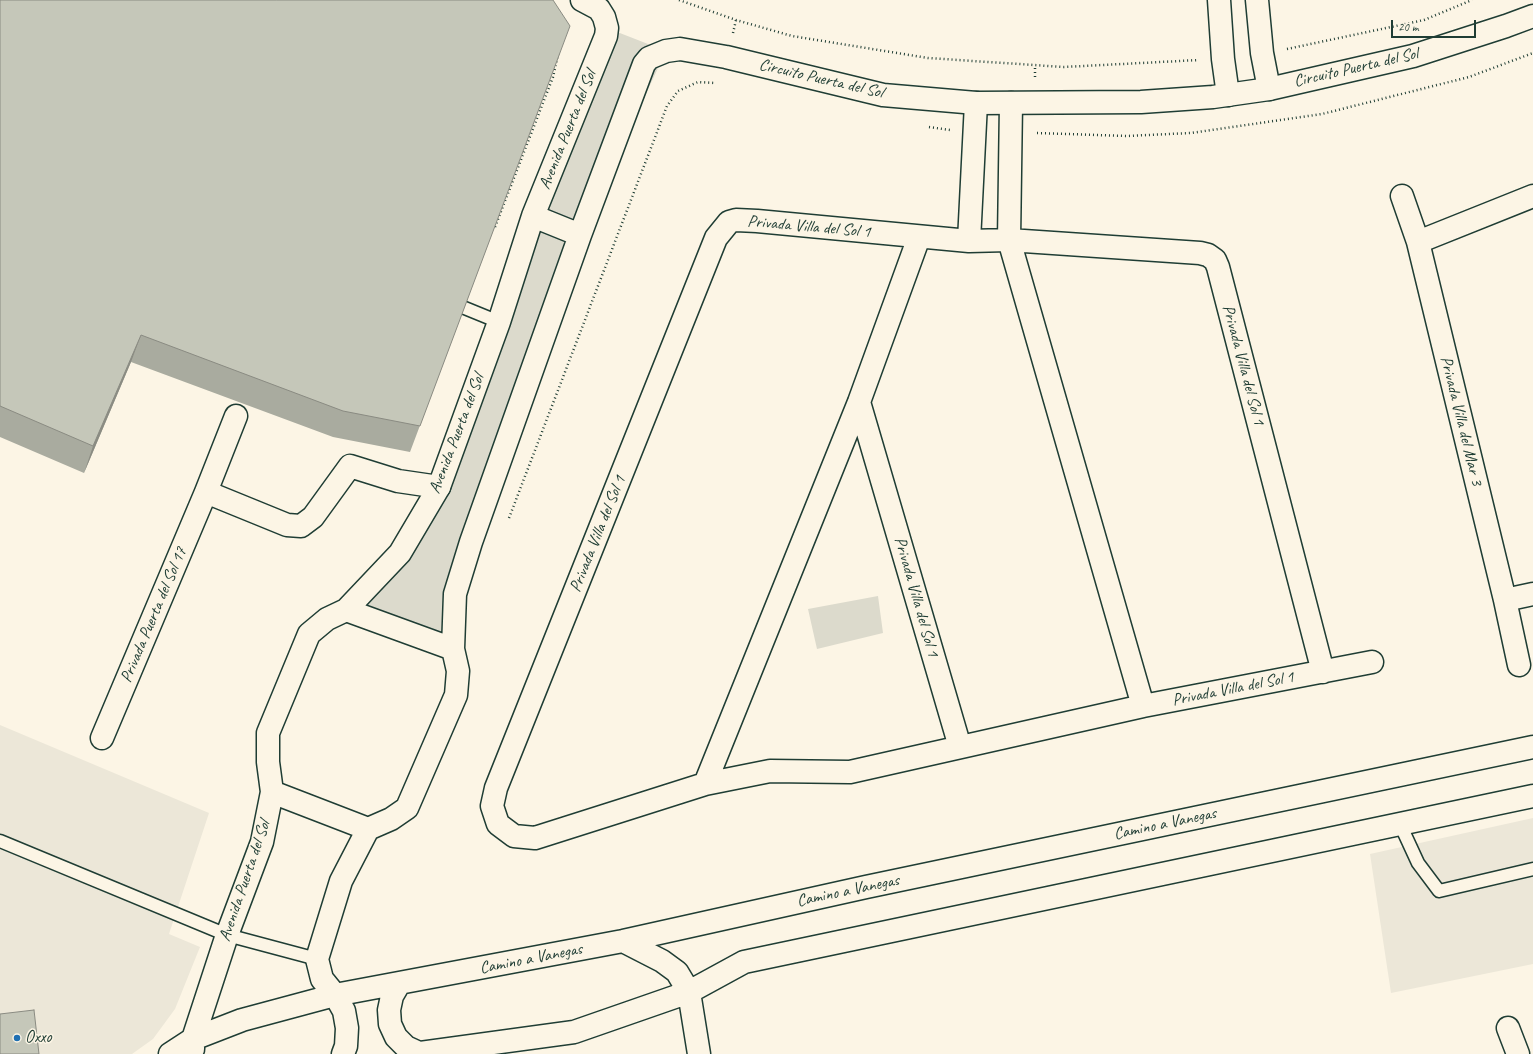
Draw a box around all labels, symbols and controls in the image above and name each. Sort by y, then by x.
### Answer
scale bar [1393,12,1478,38]
text: 20 m [1398,19,1418,35]
street label: Circuito Puerta del Sol [1292,44,1420,92]
street label: Circuito Puerta del Sol [757,55,885,103]
street label: Avenida Puerta del Sol [535,68,601,192]
street label: Privada Villa del Sol 1 [747,211,871,243]
street label: Privada Villa del Sol 1 [1217,303,1269,427]
street label: Privada Villa del Mar 3 [1435,354,1487,488]
street label: Avenida Puerta del Sol [425,371,489,497]
street label: Privada Villa del Sol 1 [565,473,631,595]
street label: Privada Villa del Sol 1 [889,535,943,659]
street label: Privada Puerta del Sol 17 [116,544,192,686]
street label: Privada Villa del Sol 1 [1170,667,1296,711]
street label: Camino a Vanegas [1112,803,1218,845]
street label: Avenida Puerta del Sol [215,818,275,944]
street label: Camino a Vanegas [795,870,901,912]
street label: Camino a Vanegas [478,939,584,979]
place label: Oxxo [25,1028,52,1048]
marker: Oxxo [12,1033,22,1043]

